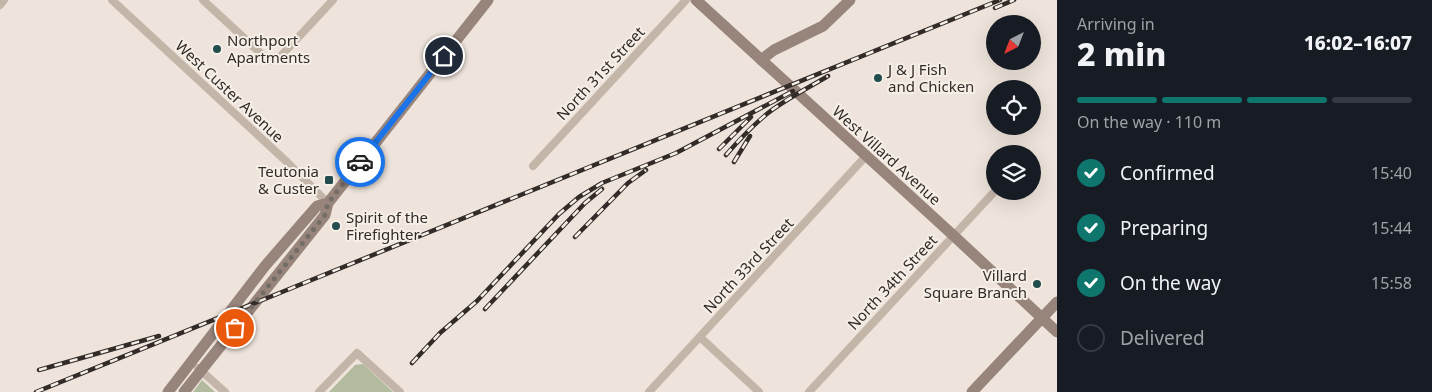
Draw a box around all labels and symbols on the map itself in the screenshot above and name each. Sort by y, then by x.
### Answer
north arrow [986,15,1041,70]
street label: North 31st Street [551,22,649,124]
place label: Northport Apartments [227,30,310,67]
pin [423,35,465,77]
street label: West Custer Avenue [172,36,288,146]
marker: Northport Apartments [211,43,223,55]
place label: J & J Fish and Chicken [886,59,974,96]
marker: J & J Fish and Chicken [872,72,884,84]
street label: West Villard Avenue [829,101,945,209]
courier [335,137,385,187]
place label: Teutonia & Custer [258,161,319,198]
marker: Teutonia & Custer [323,174,335,186]
place label: Spirit of the Firefighter [346,207,428,244]
street label: North 33rd Street [699,213,798,317]
marker: Spirit of the Firefighter [330,220,342,232]
street label: North 34th Street [843,230,942,334]
place label: Villard Square Branch [924,265,1027,302]
marker: Villard Square Branch [1031,278,1043,290]
pin [214,307,256,349]

